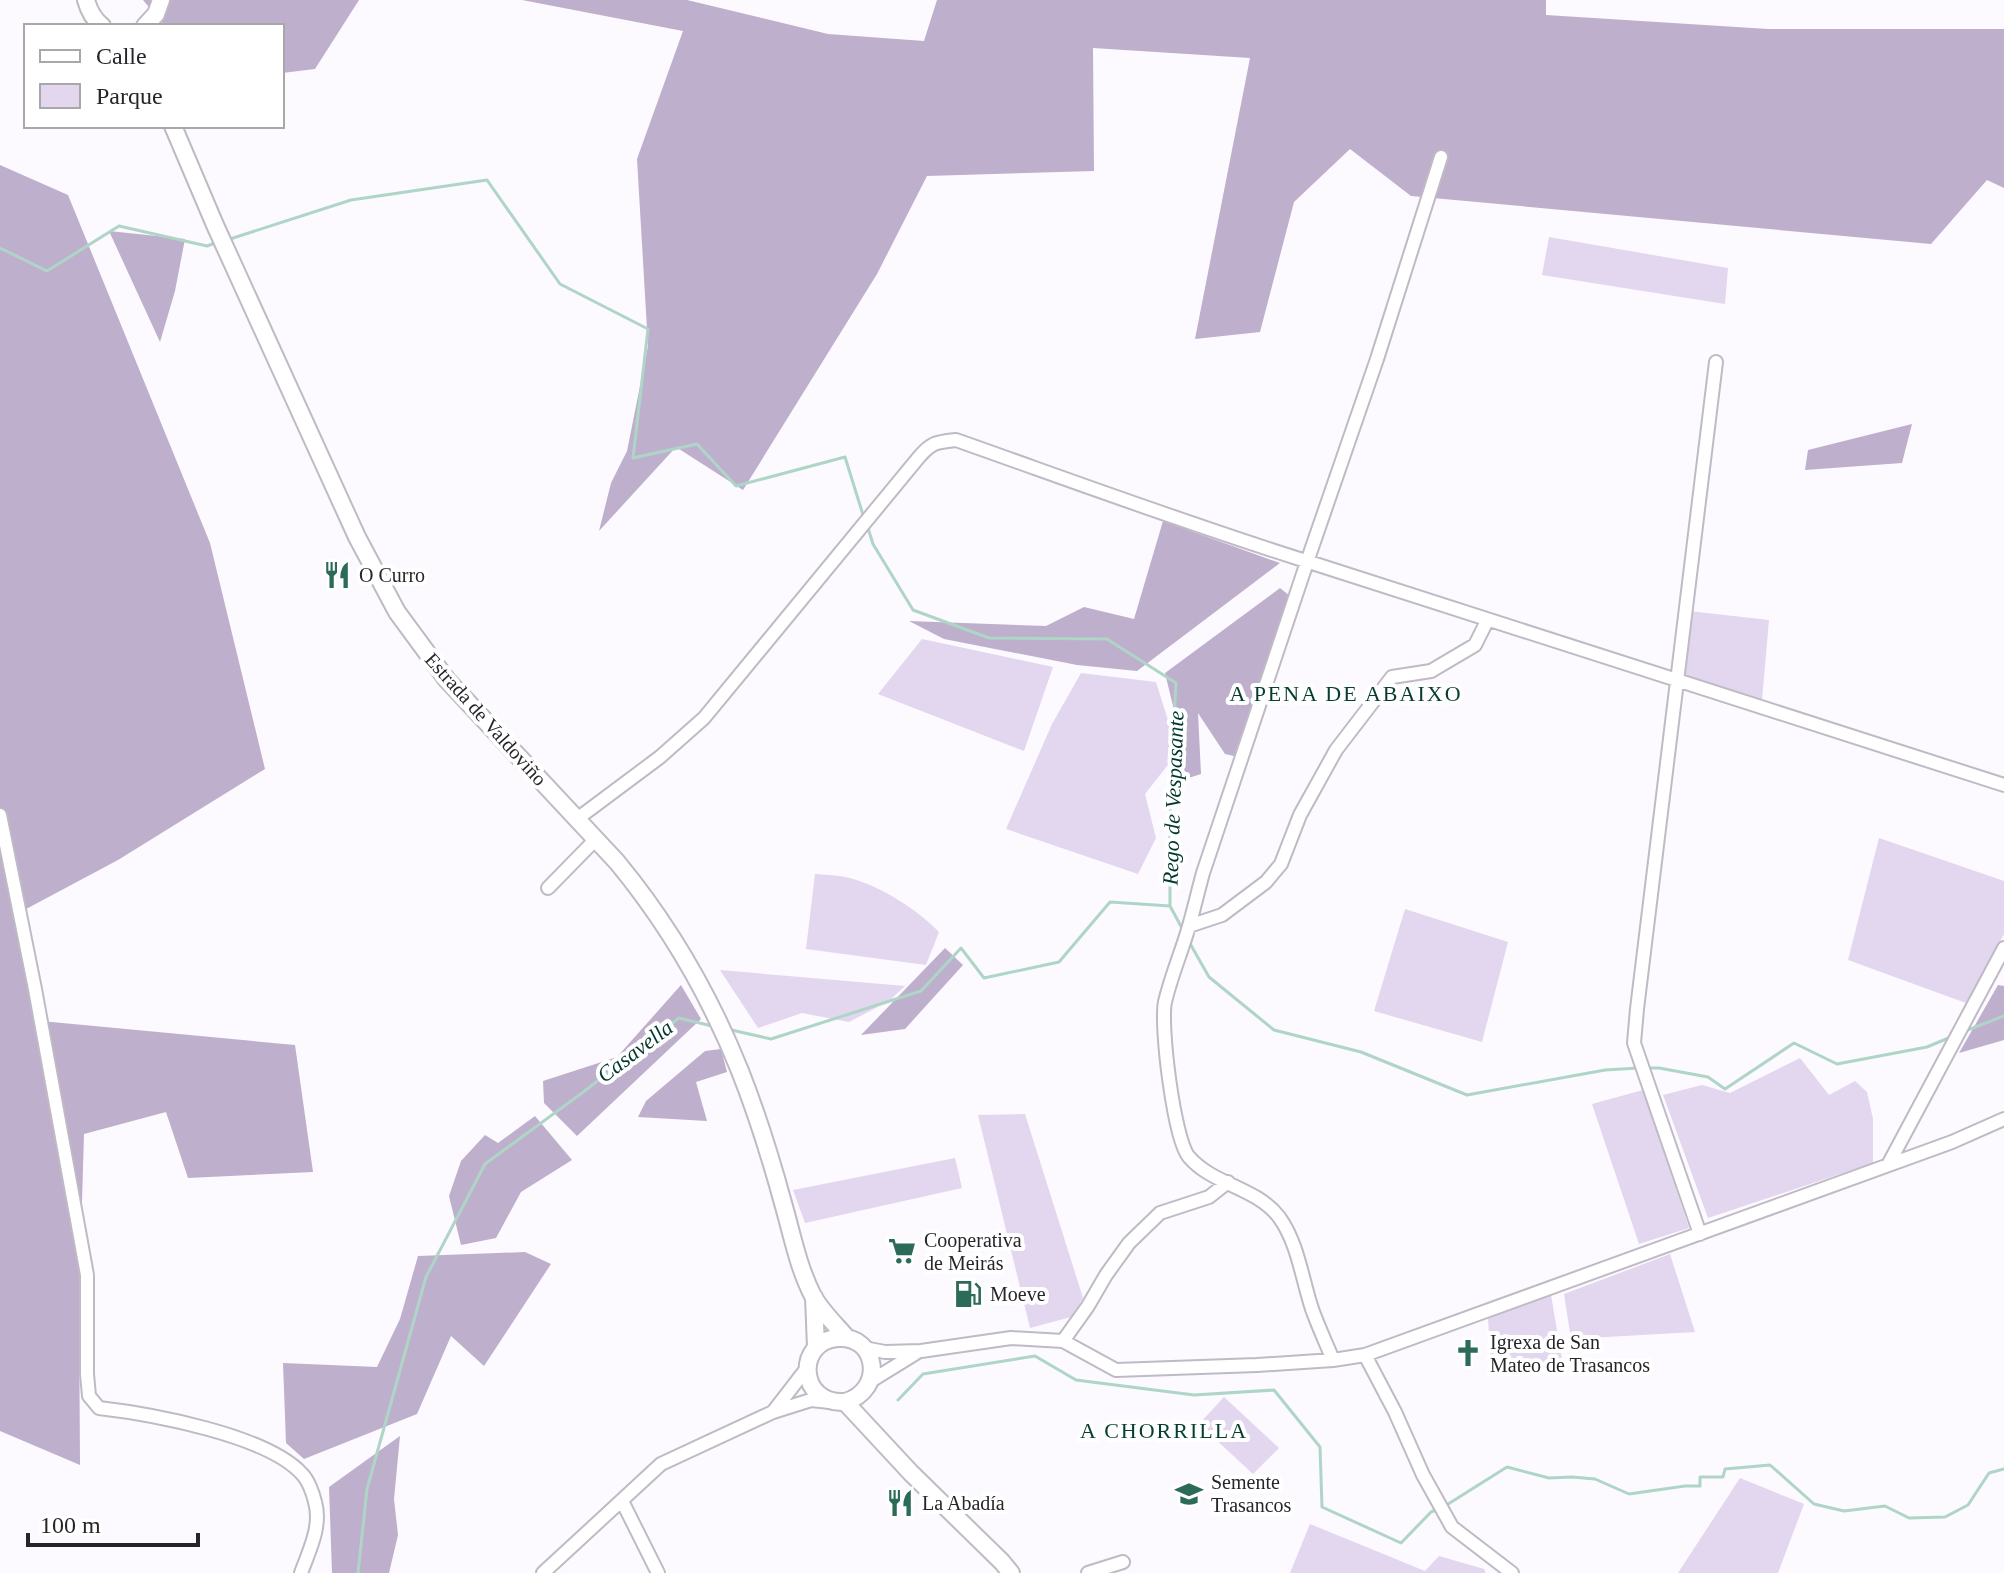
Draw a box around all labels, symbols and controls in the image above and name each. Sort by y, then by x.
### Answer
legend [24,24,284,128]
text: Calle [96,43,147,69]
text: Parque [96,83,163,109]
restaurant icon: O Curro [322,560,352,590]
place label: O Curro [359,564,425,586]
street label: Estrada de Valdoviño [421,648,551,790]
district label: A PENA DE ABAIXO [1229,681,1463,706]
water label: Rego de Vespasante [1157,710,1189,887]
water label: Casavella [592,1015,678,1087]
place label: Cooperativa de Meirás [924,1229,1022,1274]
supermarket icon: Cooperativa de Meirás [887,1236,917,1266]
fuel station icon: Moeve [953,1279,983,1309]
place label: Moeve [990,1283,1046,1305]
place label: Igrexa de San Mateo de Trasancos [1490,1331,1650,1376]
church icon: Igrexa de San Mateo de Trasancos [1453,1338,1483,1368]
district label: A CHORRILLA [1080,1418,1248,1443]
place label: Semente Trasancos [1211,1471,1292,1516]
school or university icon: Semente Trasancos [1174,1479,1204,1509]
restaurant icon: La Abadía [885,1488,915,1518]
place label: La Abadía [922,1492,1005,1514]
scale bar [28,1497,198,1547]
text: 100 m [40,1512,101,1538]

